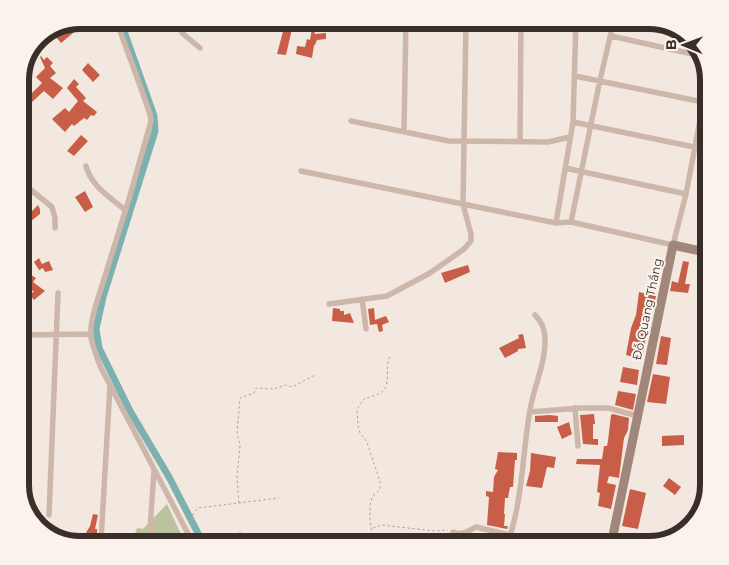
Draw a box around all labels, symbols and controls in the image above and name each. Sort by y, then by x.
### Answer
north arrow [659,20,709,70]
text: B [662,39,680,50]
street label: Đỗ Quang Thắng [629,257,665,361]

